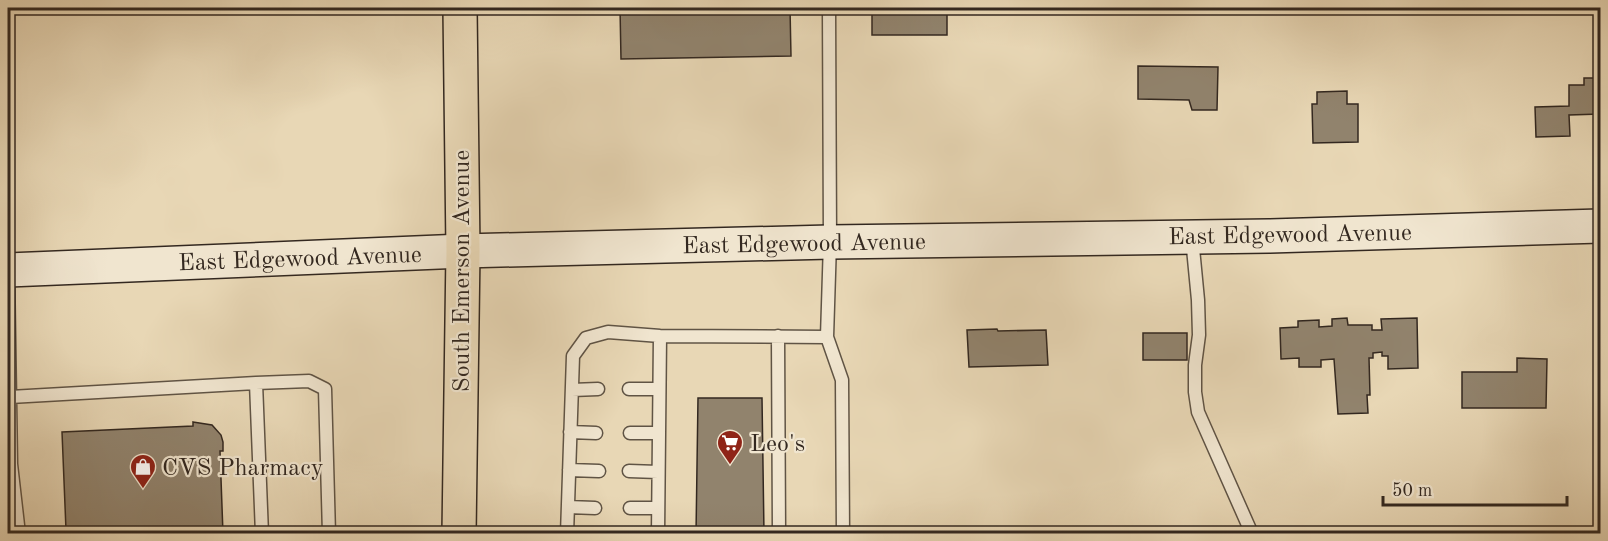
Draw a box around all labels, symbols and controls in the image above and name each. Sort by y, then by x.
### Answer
street label: South Emerson Avenue [451,150,475,392]
street label: East Edgewood Avenue [1168,222,1412,250]
street label: East Edgewood Avenue [682,231,926,259]
street label: East Edgewood Avenue [178,244,422,276]
supermarket icon: Leo's [715,428,745,466]
place label: Leo's [750,433,805,457]
shop icon: CVS Pharmacy [128,452,158,490]
place label: CVS Pharmacy [162,457,324,481]
scale bar [1383,469,1568,507]
text: 50 m [1392,482,1432,500]

